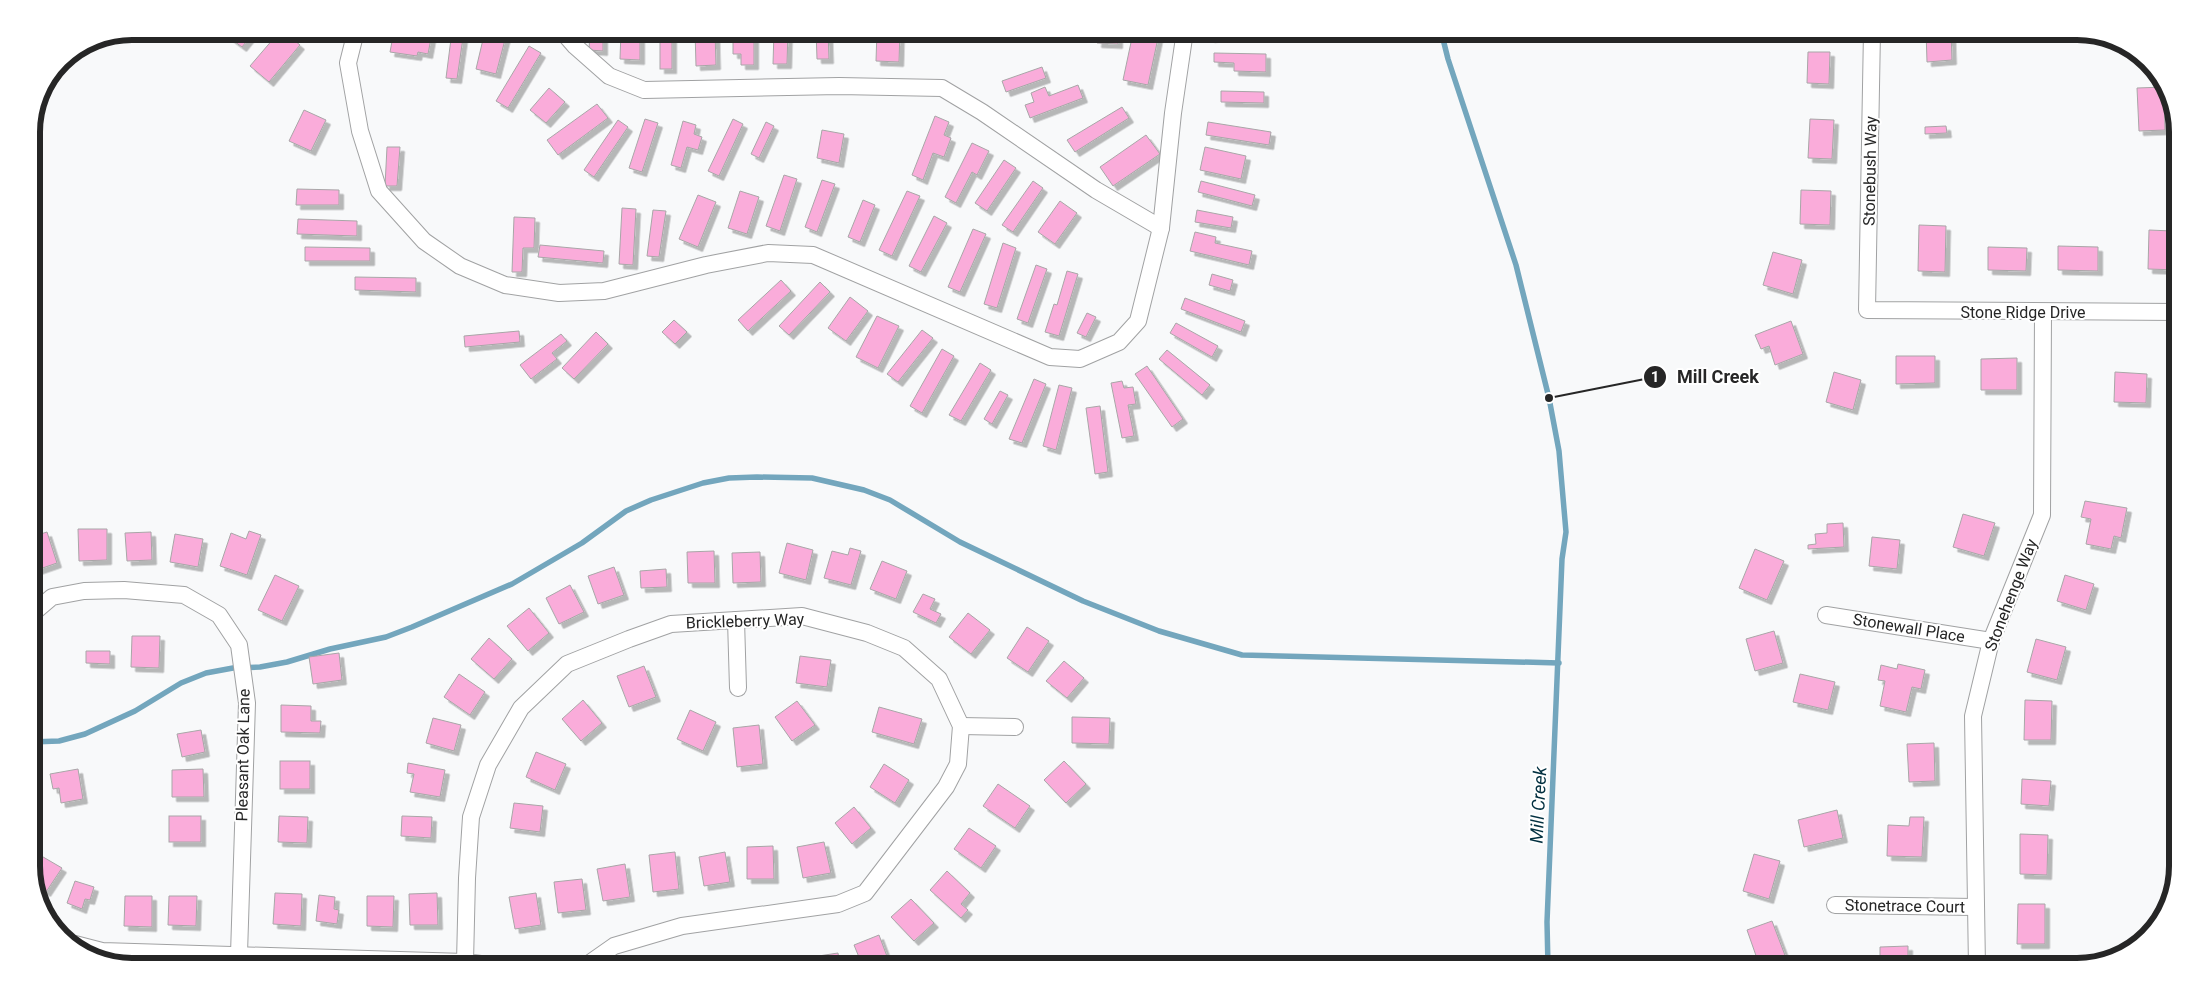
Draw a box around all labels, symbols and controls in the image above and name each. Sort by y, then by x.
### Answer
street label: Stonebush Way [1860,115,1880,226]
street label: Stone Ridge Drive [1960,303,2086,322]
callout: Mill Creek [1643,360,1769,393]
text: Mill Creek [1677,366,1759,387]
text: 1 [1651,368,1659,386]
street label: Stonehenge Way [1981,536,2041,654]
street label: Brickleberry Way [686,609,805,633]
street label: Stonewall Place [1852,610,1966,646]
street label: Pleasant Oak Lane [232,689,254,821]
water label: Mill Creek [1526,765,1551,844]
street label: Stonetrace Court [1845,895,1965,917]

